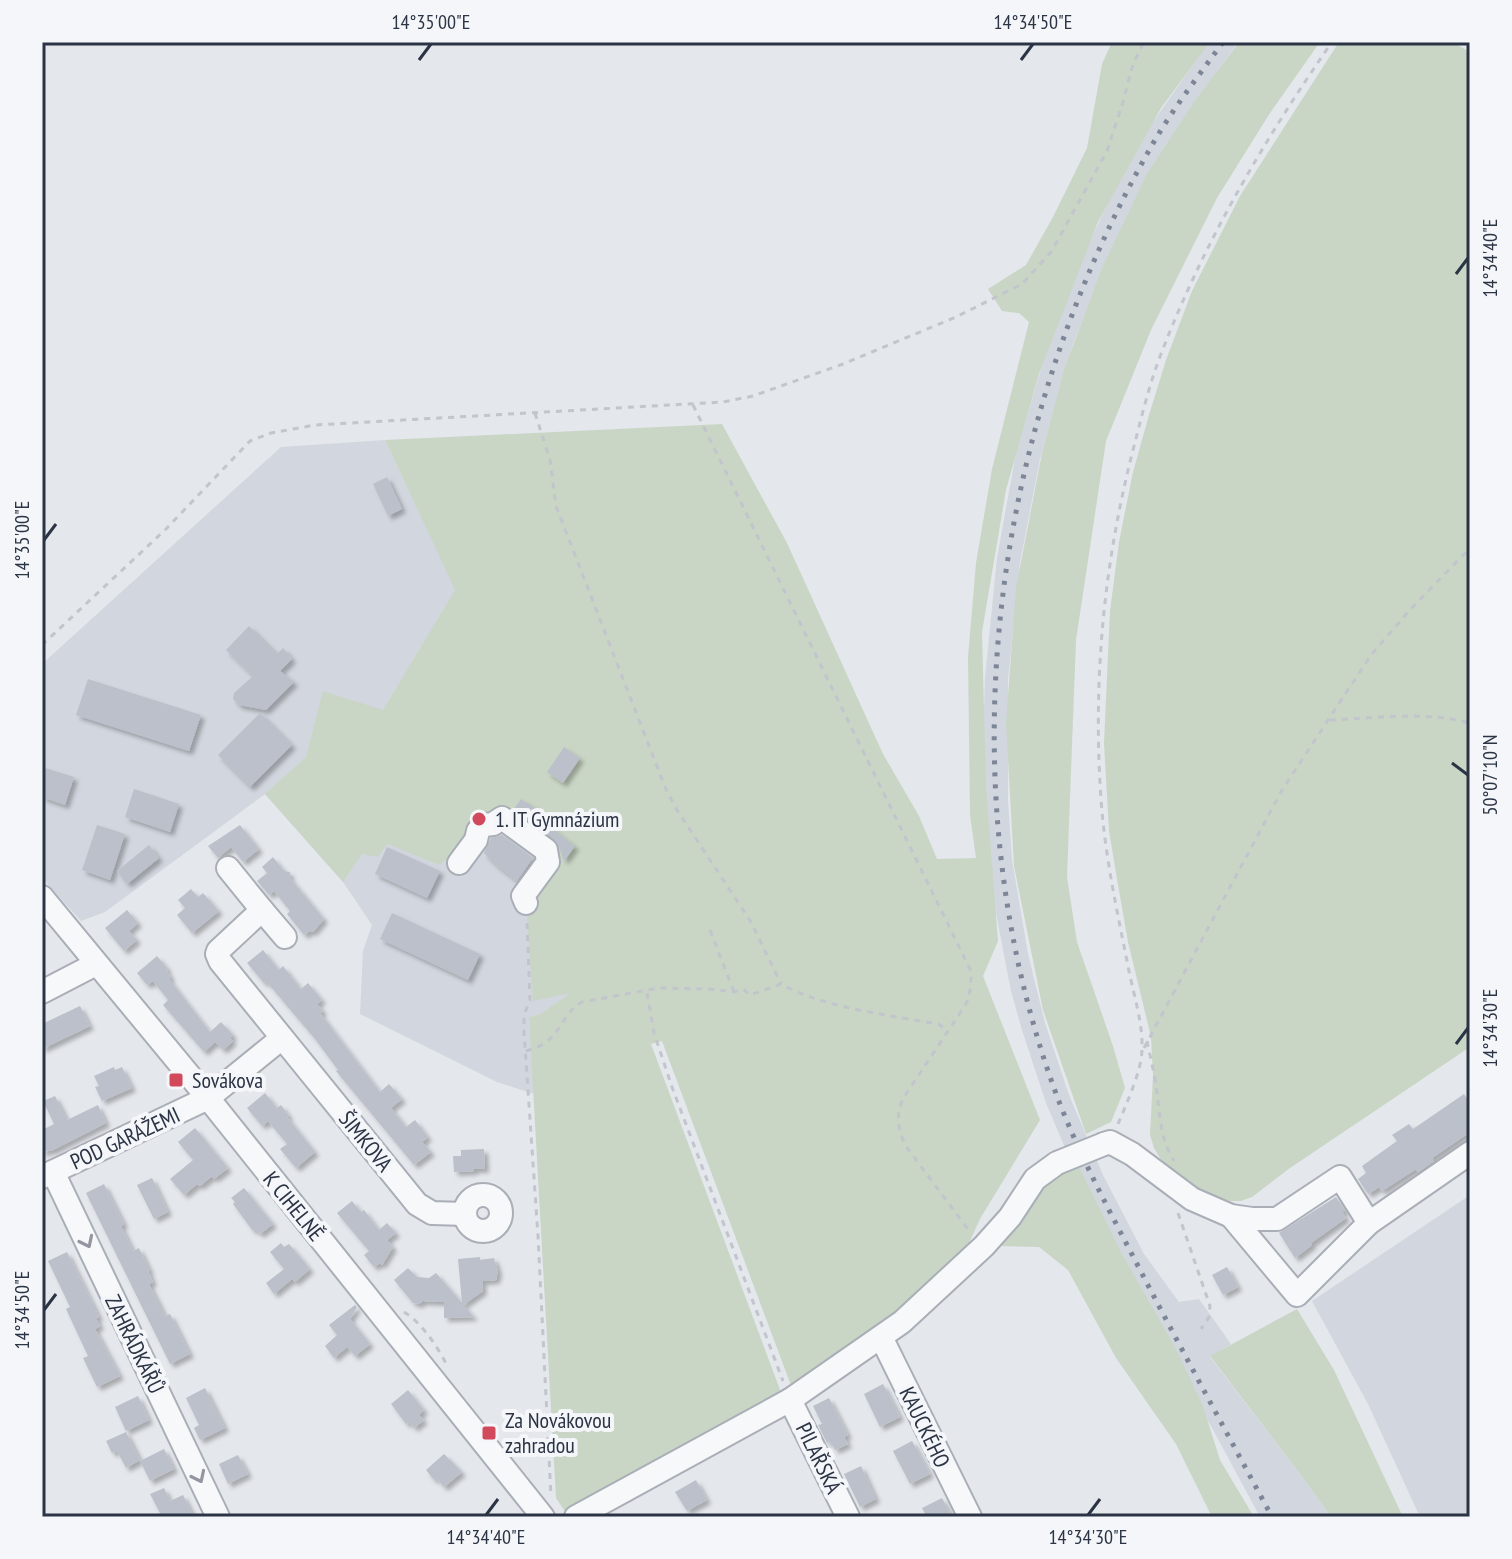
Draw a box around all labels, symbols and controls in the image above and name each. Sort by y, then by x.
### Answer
text: 14°35'00"E [392,9,470,35]
text: 14°34'50"E [994,9,1072,35]
text: 14°34'40"E [1477,219,1503,297]
text: 14°35'00"E [9,501,35,579]
text: 50°07'10"N [1477,735,1503,815]
place label: 1. IT Gymnázium [495,805,619,833]
marker: 1. IT Gymnázium [470,810,488,828]
text: 14°34'30"E [1477,989,1503,1067]
place label: Sovákova [192,1066,263,1094]
marker: Sovákova [167,1071,185,1089]
street label: POD GARÁŽEMI [66,1100,184,1176]
street label: ŠIMKOVA [333,1105,399,1178]
street label: K CIHELNĚ [257,1165,331,1247]
one-way arrow [77,1234,93,1249]
text: 14°34'50"E [9,1271,35,1349]
street label: ZAHRÁDKÁŘŮ [99,1290,171,1398]
street label: KAUCKÉHO [893,1382,957,1472]
place label: Za Novákovou zahradou [505,1406,611,1459]
street label: PILAŘSKÁ [790,1418,848,1499]
marker: Za Novákovou zahradou [480,1424,498,1442]
one-way arrow [189,1468,205,1483]
text: 14°34'40"E [447,1524,525,1550]
text: 14°34'30"E [1049,1524,1127,1550]

